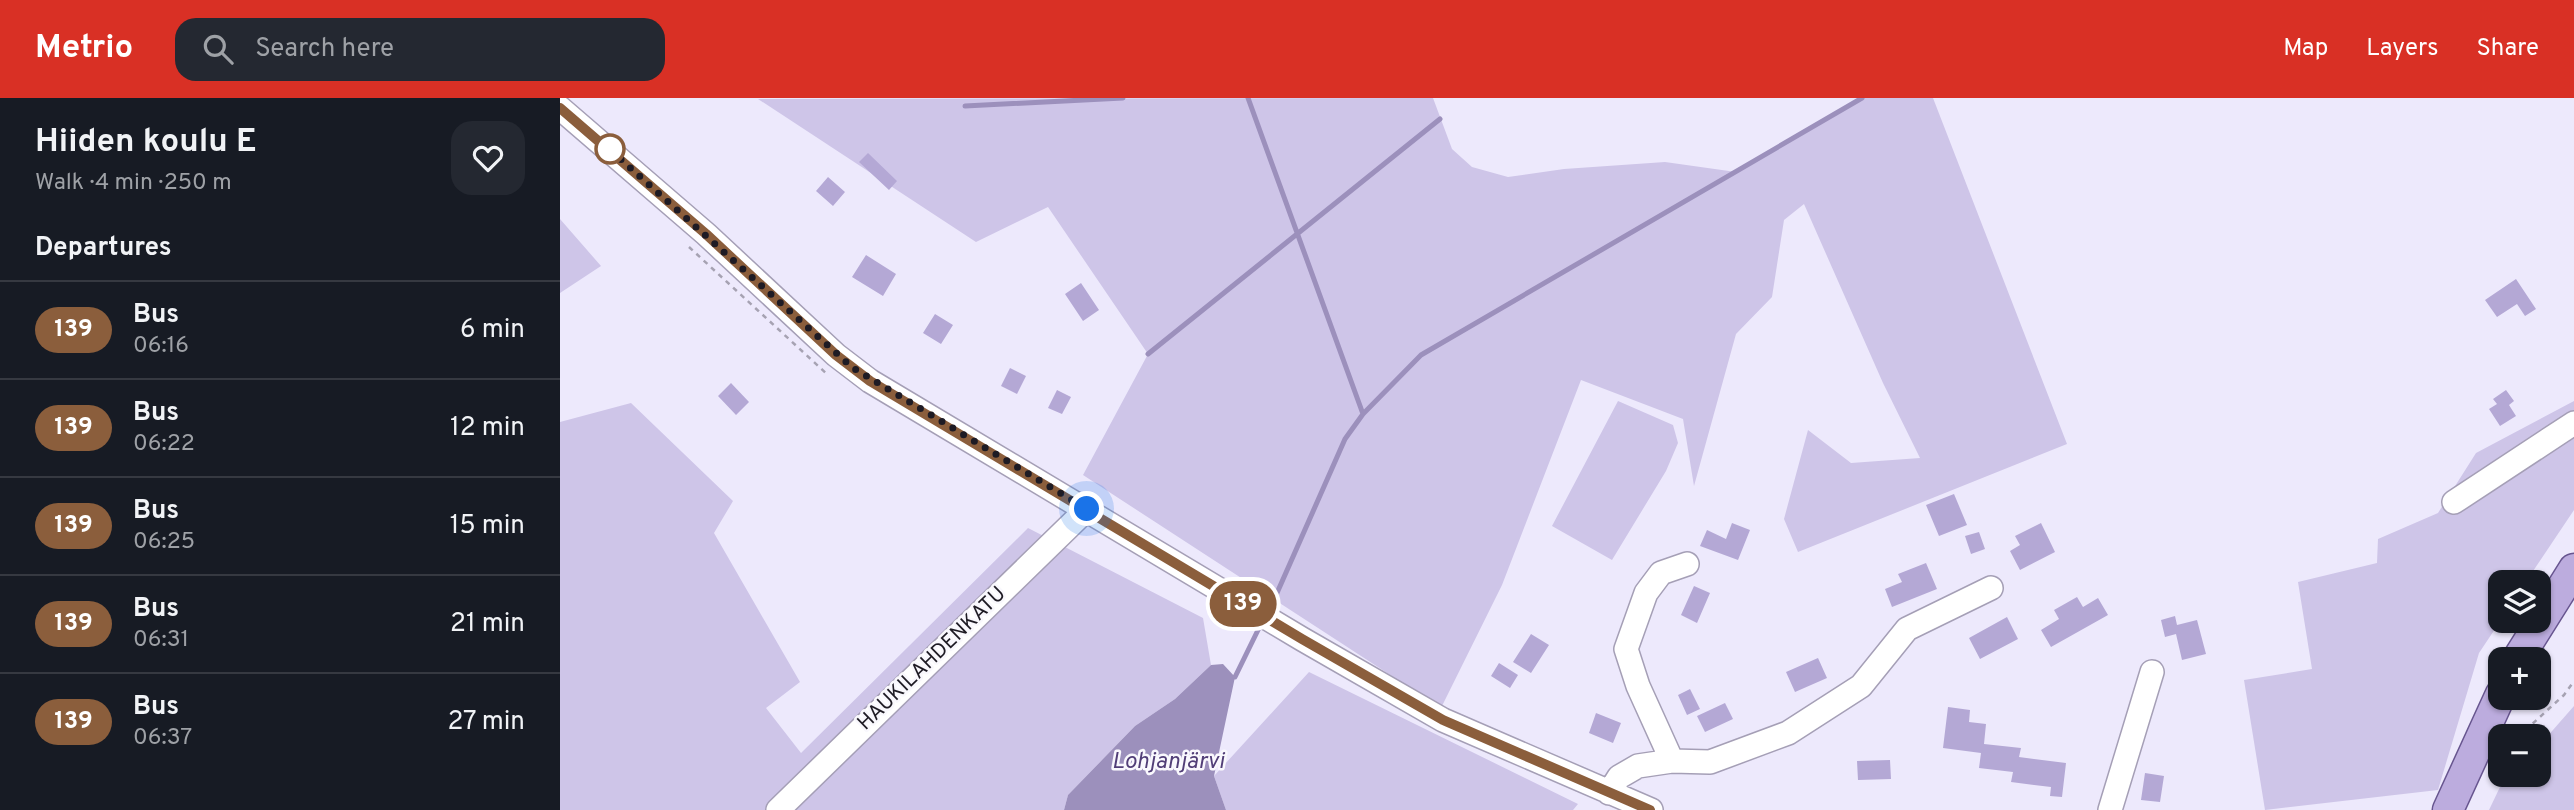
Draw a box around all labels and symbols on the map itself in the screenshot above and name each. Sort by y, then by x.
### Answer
unlabelled marker [595,134,625,164]
your location [1069,491,1104,526]
street label: HAUKILAHDENKATU [852,581,1012,737]
line badge: 139 [1203,581,1283,627]
water label: Lohjanjärvi [1112,748,1226,777]

